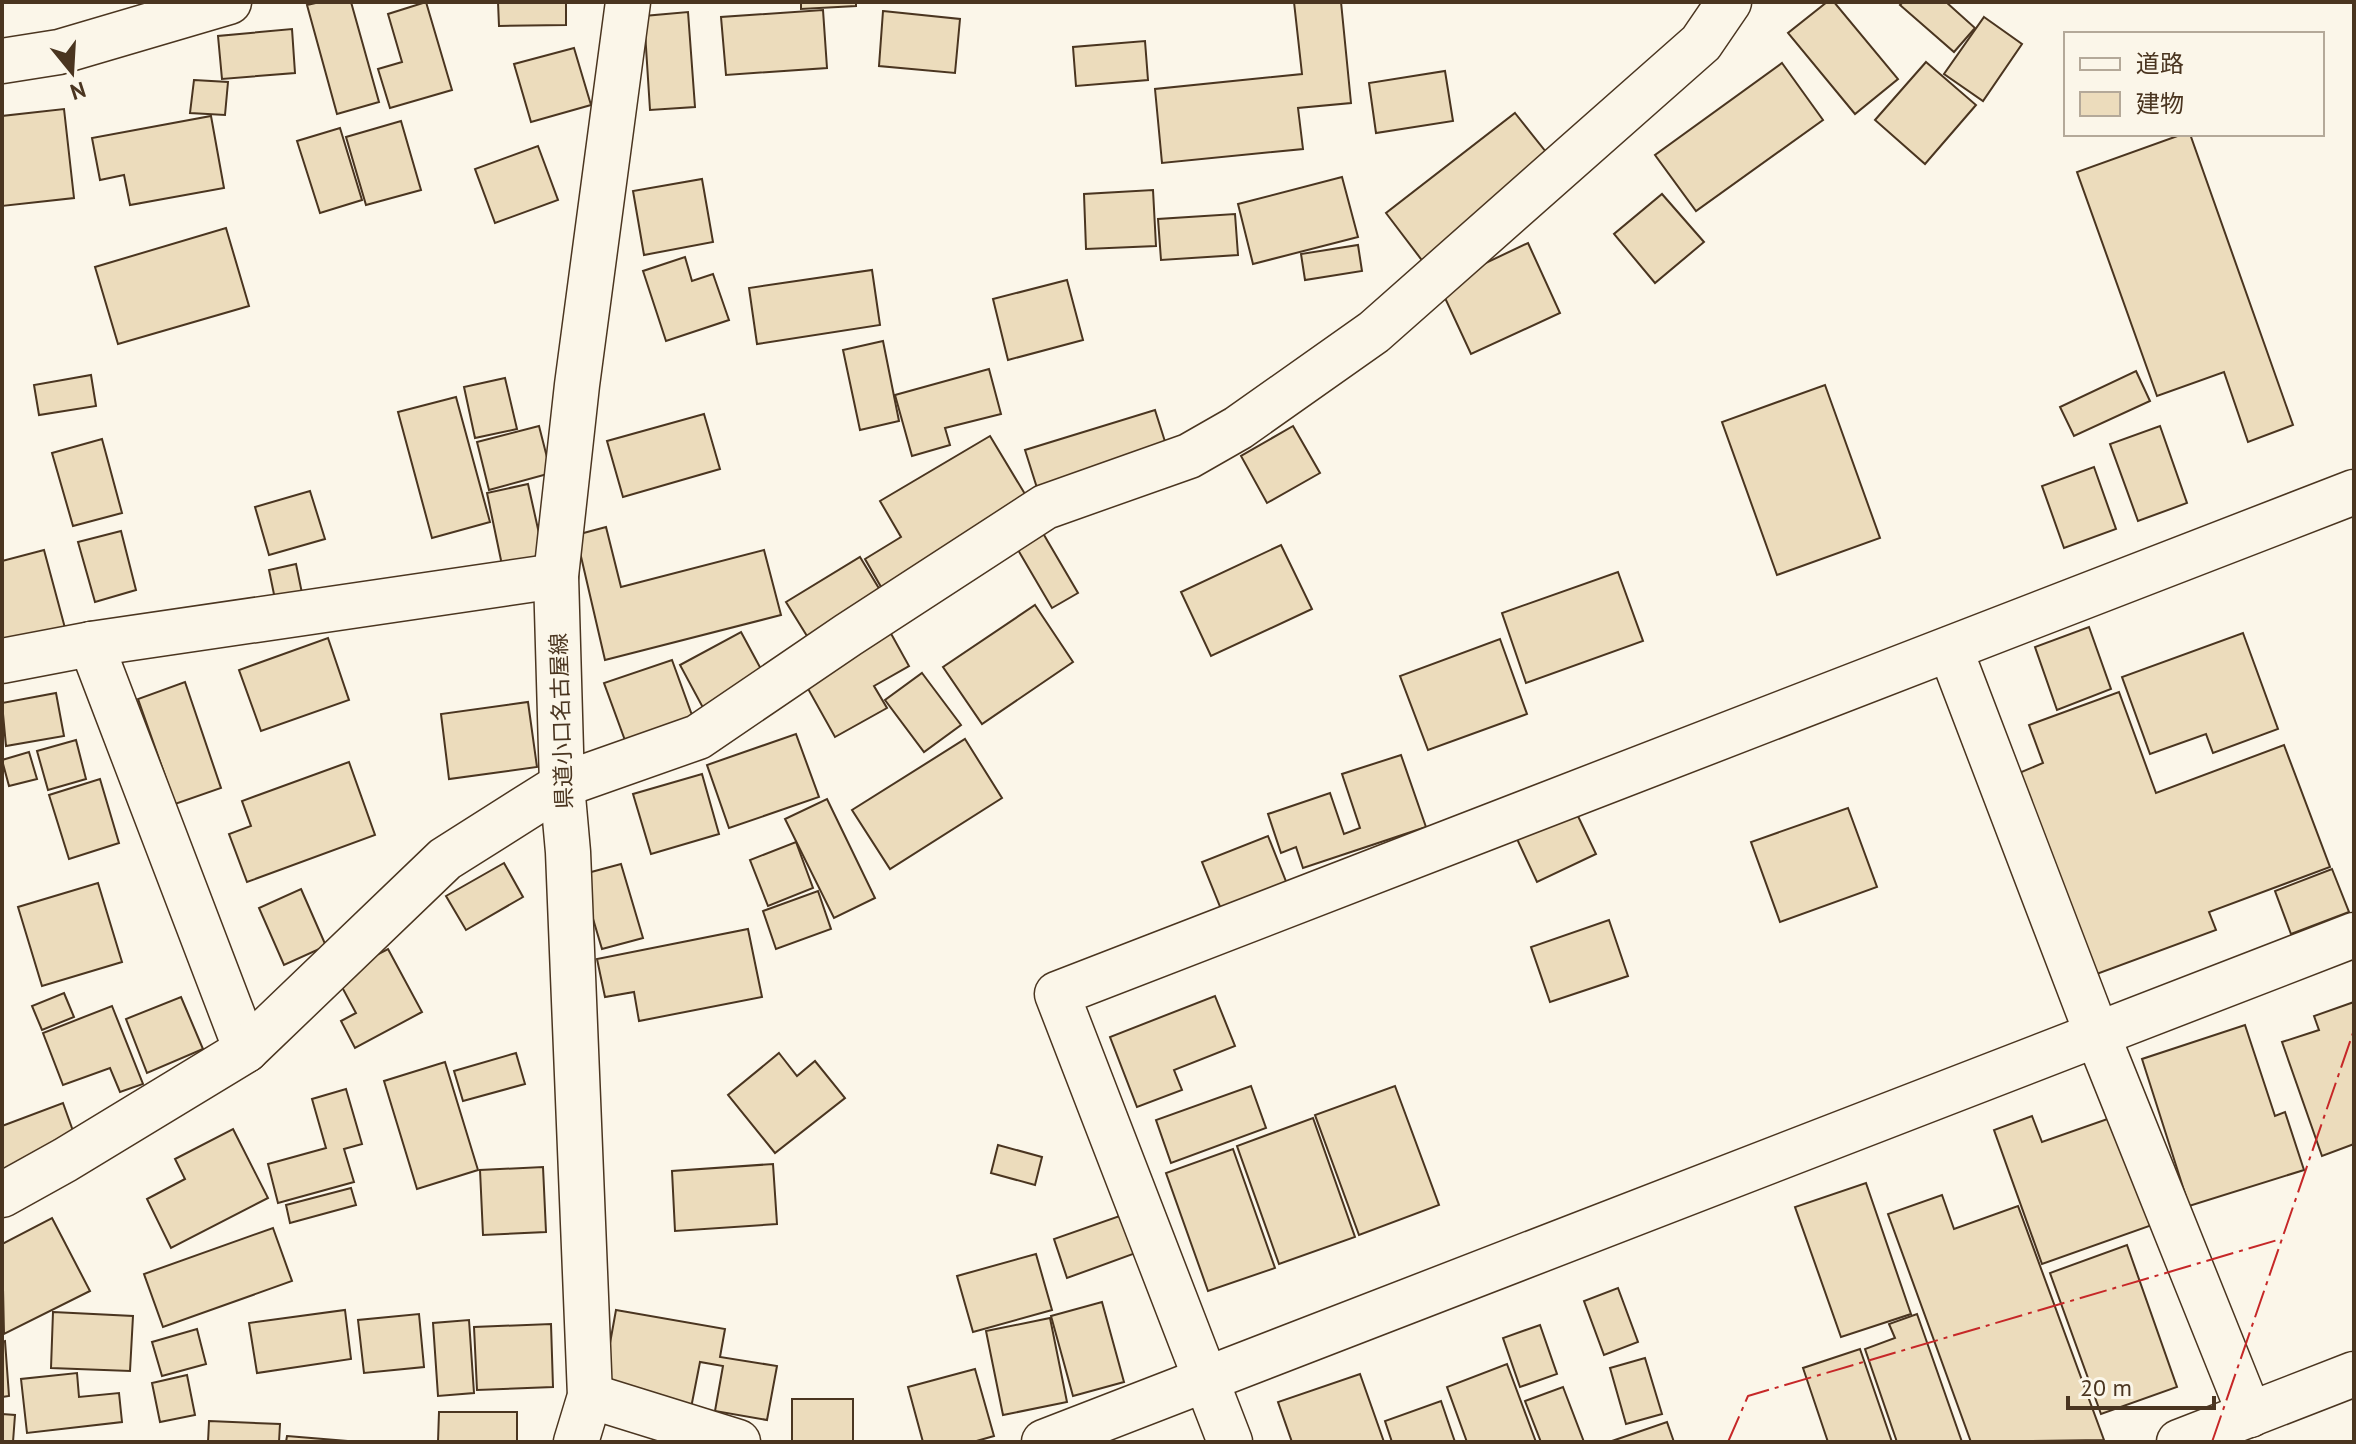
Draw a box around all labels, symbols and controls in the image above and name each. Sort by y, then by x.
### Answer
north arrow [32,32,112,112]
legend [2064,32,2324,136]
text: 道路 [2136,48,2184,79]
text: N [67,75,89,107]
text: 建物 [2136,88,2184,119]
street label: 県道小口名古屋線 [544,633,578,809]
scale bar [2068,1360,2214,1410]
text: 20 m [2080,1372,2132,1403]

